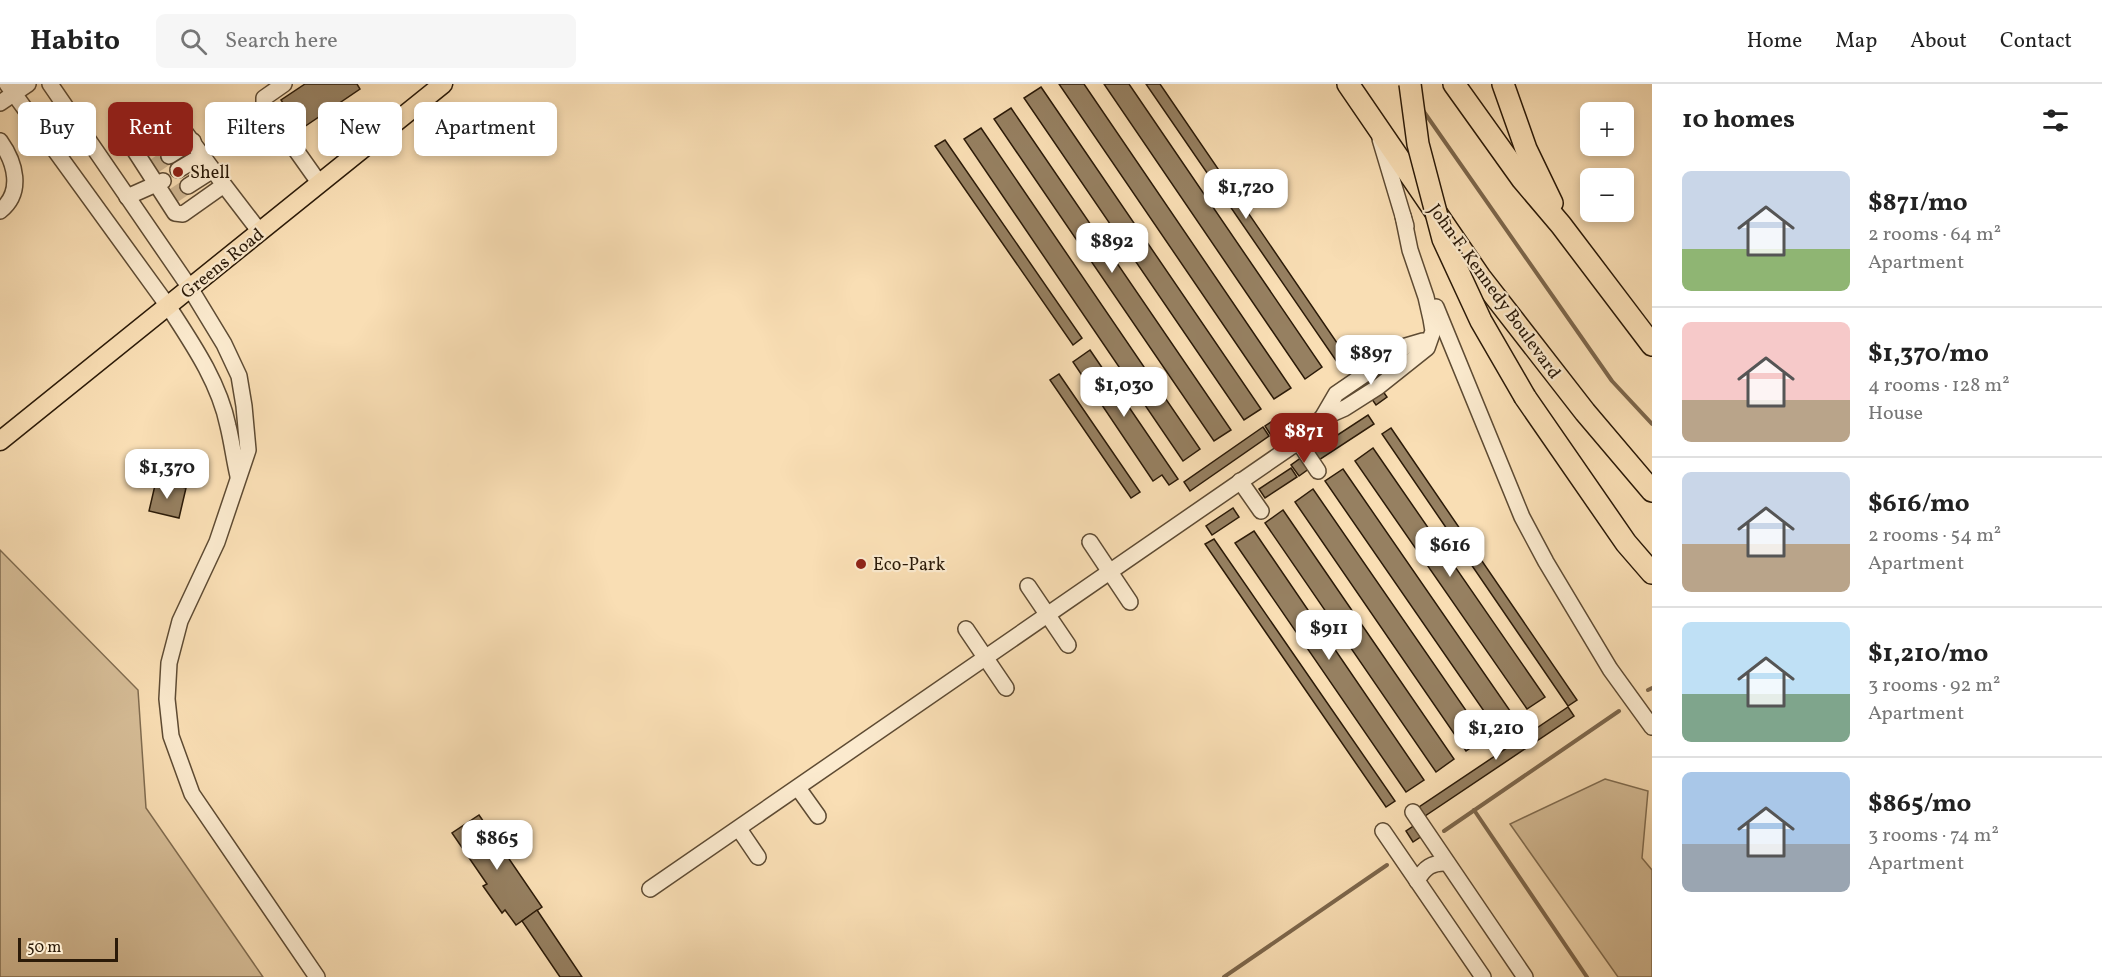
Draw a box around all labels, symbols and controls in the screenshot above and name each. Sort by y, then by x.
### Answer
search box [156,14,576,68]
text: Habito [30,22,120,61]
icon: search [177,25,210,58]
text: Search here [225,26,338,57]
text: Home [1747,27,1802,56]
text: Map [1835,27,1877,56]
text: About [1910,27,1967,56]
text: Contact [2000,27,2072,56]
chip: Buy [18,102,96,156]
chip: Rent [108,102,193,156]
chip: Filters [205,102,306,156]
chip: New [318,102,402,156]
chip: Apartment [414,102,557,156]
map controls [1580,102,1634,222]
button: + [1580,102,1634,156]
text: 10 homes [1682,102,1795,138]
icon: filters [2039,104,2072,137]
place label: Shell [190,161,230,186]
marker: Shell [171,165,185,179]
button: − [1580,168,1634,222]
pin: $1,720 [1197,169,1295,220]
text: $1,720 [1218,174,1274,202]
text: $871/mo [1868,185,1968,221]
icon: home [1730,195,1802,267]
street label: John F. Kennedy Boulevard [1422,199,1566,385]
text: 2 rooms · 64 m² [1868,221,2001,249]
street label: Greens Road [176,223,270,305]
pin: $892 [1076,223,1148,274]
text: $892 [1090,228,1134,256]
text: Apartment [1868,249,1964,277]
pin: $897 [1335,335,1407,386]
text: $1,370/mo [1868,336,1989,372]
text: $897 [1350,340,1392,368]
icon: home [1730,346,1802,418]
pin: $1,030 [1075,367,1173,418]
text: $1,030 [1094,372,1154,400]
text: 4 rooms · 128 m² [1868,372,2010,400]
text: House [1868,400,1923,428]
pin: $871 [1268,413,1340,464]
text: $871 [1284,418,1324,446]
pin: $1,370 [118,449,216,500]
text: $1,370 [139,454,195,482]
text: $616/mo [1868,486,1970,522]
icon: home [1730,496,1802,568]
text: 2 rooms · 54 m² [1868,522,2001,550]
pin: $616 [1414,527,1486,578]
text: $616 [1429,532,1471,560]
text: Apartment [1868,550,1964,578]
place label: Eco-Park [873,553,945,578]
marker: Eco-Park [854,557,868,571]
pin: $911 [1293,610,1365,661]
text: $911 [1310,615,1348,643]
text: $1,210/mo [1868,636,1988,672]
icon: home [1730,646,1802,718]
text: 3 rooms · 92 m² [1868,672,2000,700]
text: Apartment [1868,700,1964,728]
pin: $1,210 [1447,710,1545,761]
text: $1,210 [1468,715,1524,743]
text: $865/mo [1868,786,1971,822]
icon: home [1730,796,1802,868]
pin: $865 [461,820,533,871]
text: 3 rooms · 74 m² [1868,822,1999,850]
text: $865 [476,825,518,853]
text: Apartment [1868,850,1964,878]
scale bar [18,935,118,962]
text: 50 m [27,937,61,959]

